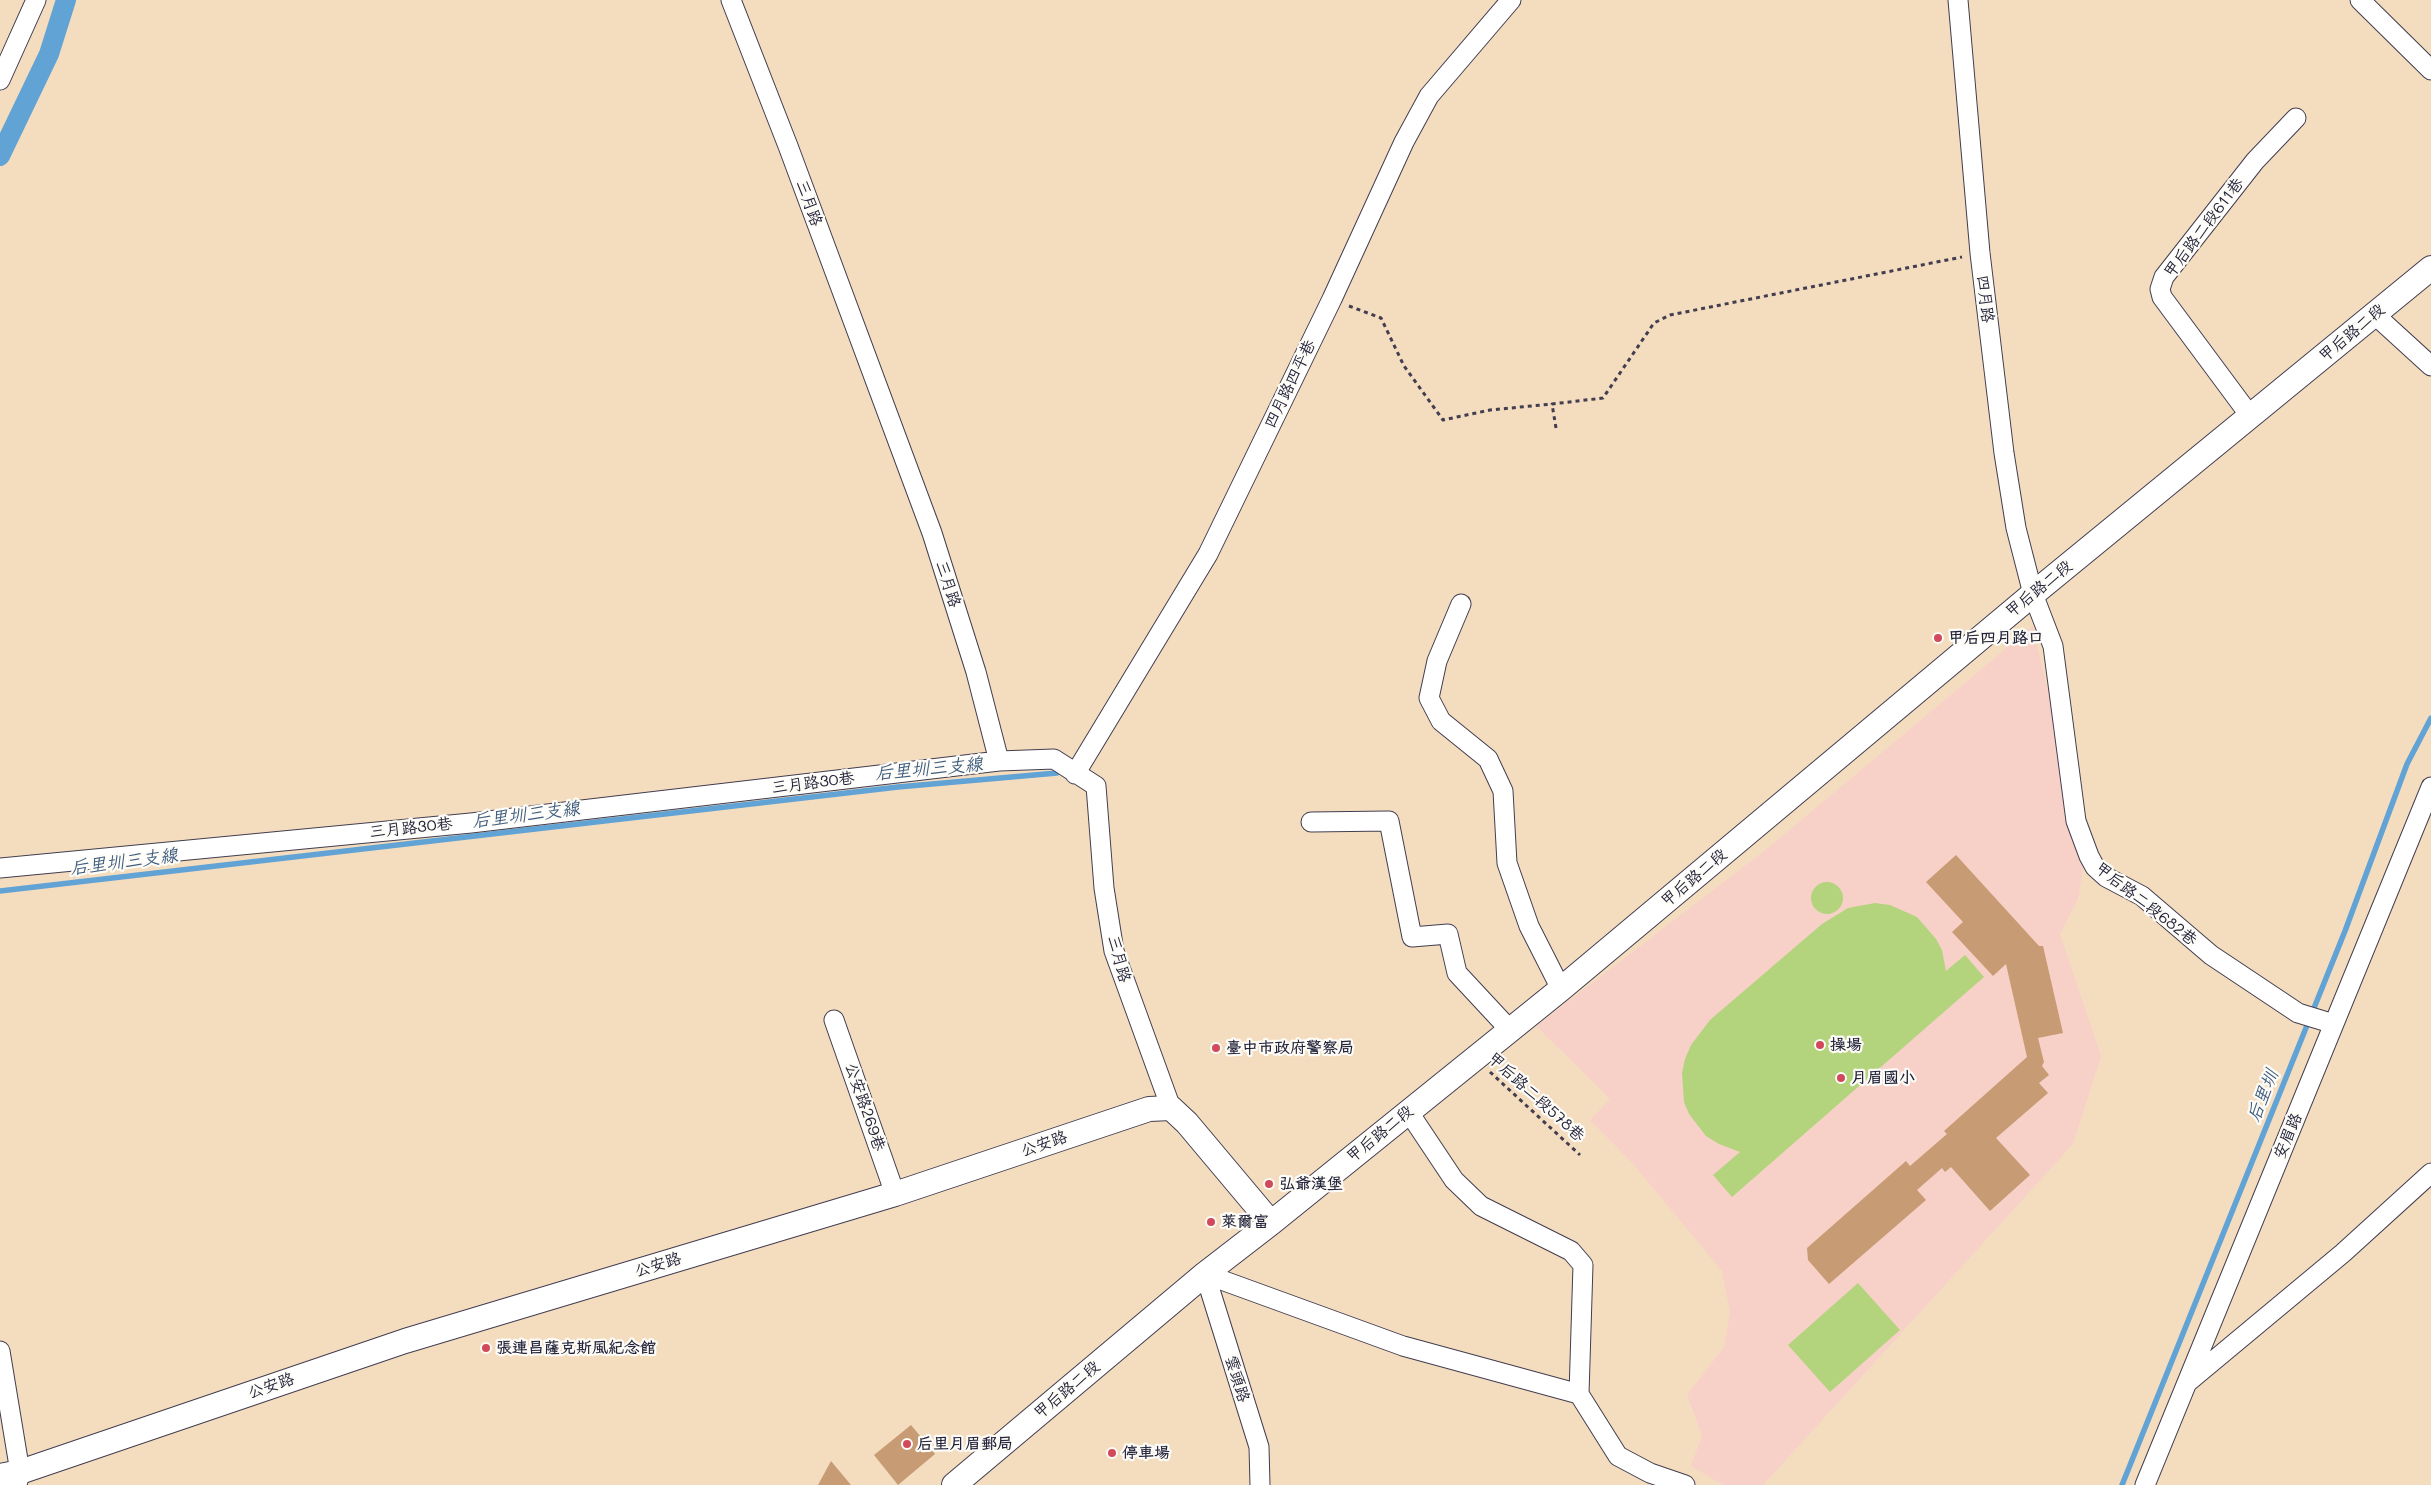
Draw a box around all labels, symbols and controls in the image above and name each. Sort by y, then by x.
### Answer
street label: 甲后路二段611巷 [2160,174,2248,282]
street label: 三月路 [792,177,826,229]
street label: 四月路 [1973,274,1997,324]
street label: 甲后路二段 [2315,300,2389,366]
street label: 四月路四平巷 [1260,337,1320,431]
street label: 甲后路二段 [2002,556,2076,622]
street label: 三月路 [931,558,965,610]
place label: 甲后四月路口 [1948,628,2044,648]
marker: 甲后四月路口 [1932,632,1944,644]
water label: 后里圳三支線 [874,754,984,784]
street label: 三月路30巷 [771,768,855,798]
water label: 后里圳三支線 [471,798,581,832]
street label: 三月路30巷 [369,814,453,842]
water label: 后里圳三支線 [69,845,179,879]
street label: 甲后路二段 [1657,845,1731,911]
street label: 甲后路二段682巷 [2091,858,2201,950]
street label: 三月路 [1104,933,1134,985]
place label: 操場 [1830,1035,1862,1055]
place label: 臺中市政府警察局 [1226,1038,1354,1058]
marker: 操場 [1814,1039,1826,1051]
marker: 臺中市政府警察局 [1210,1042,1222,1054]
street label: 甲后路二段578巷 [1484,1048,1588,1146]
street label: 公安路269巷 [841,1060,889,1154]
water label: 后里圳 [2243,1067,2283,1125]
place label: 月眉國小 [1851,1068,1915,1088]
marker: 月眉國小 [1835,1072,1847,1084]
street label: 甲后路二段 [1343,1101,1417,1167]
street label: 安眉路 [2270,1110,2306,1162]
street label: 公安路 [1018,1127,1070,1161]
place label: 弘爺漢堡 [1279,1174,1343,1194]
marker: 弘爺漢堡 [1263,1178,1275,1190]
place label: 萊爾富 [1221,1212,1269,1232]
marker: 萊爾富 [1205,1216,1217,1228]
street label: 公安路 [632,1249,684,1281]
place label: 張連昌薩克斯風紀念館 [496,1338,656,1358]
marker: 張連昌薩克斯風紀念館 [480,1342,492,1354]
street label: 雲頭路 [1221,1353,1253,1405]
street label: 甲后路二段 [1030,1357,1104,1423]
street label: 公安路 [245,1369,297,1403]
place label: 后里月眉郵局 [917,1434,1013,1454]
marker: 后里月眉郵局 [901,1438,913,1450]
place label: 停車場 [1122,1443,1170,1463]
marker: 停車場 [1106,1447,1118,1459]

